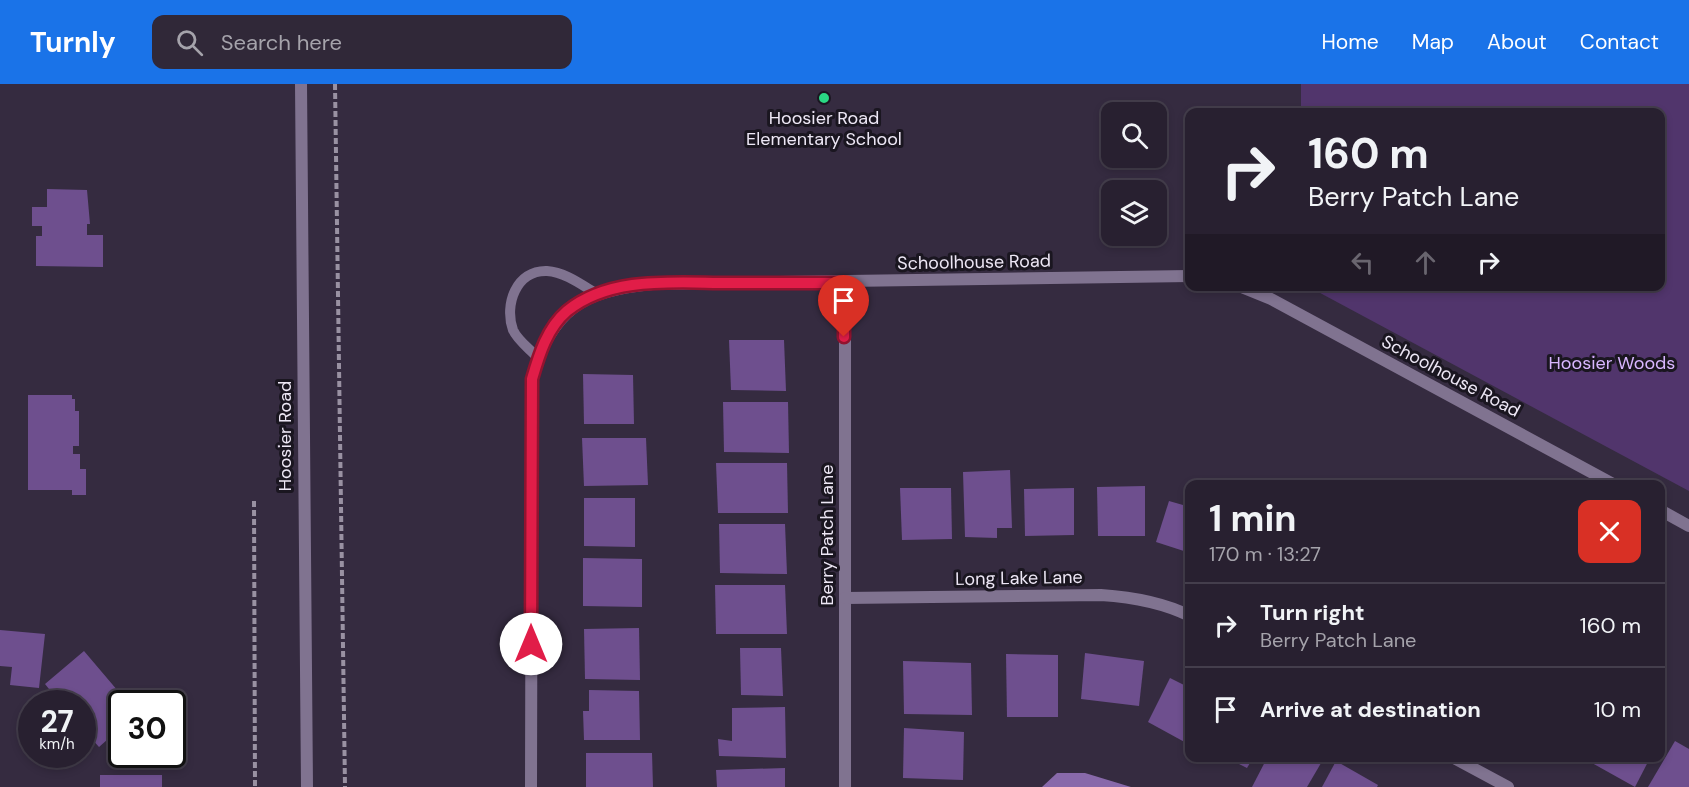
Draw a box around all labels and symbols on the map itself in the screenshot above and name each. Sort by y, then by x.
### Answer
marker: Hoosier Road Elementary School [817,91,831,105]
place label: Hoosier Road Elementary School [746,106,902,151]
street label: Schoolhouse Road [897,249,1051,275]
pin [818,275,869,337]
street label: Schoolhouse Road [1377,329,1525,423]
park label: Hoosier Woods [1549,351,1675,375]
street label: Hoosier Road [273,381,297,491]
street label: Berry Patch Lane [815,465,839,605]
street label: Long Lake Lane [955,565,1083,591]
position arrow [499,612,563,676]
speed limit sign: 30 [108,690,186,768]

